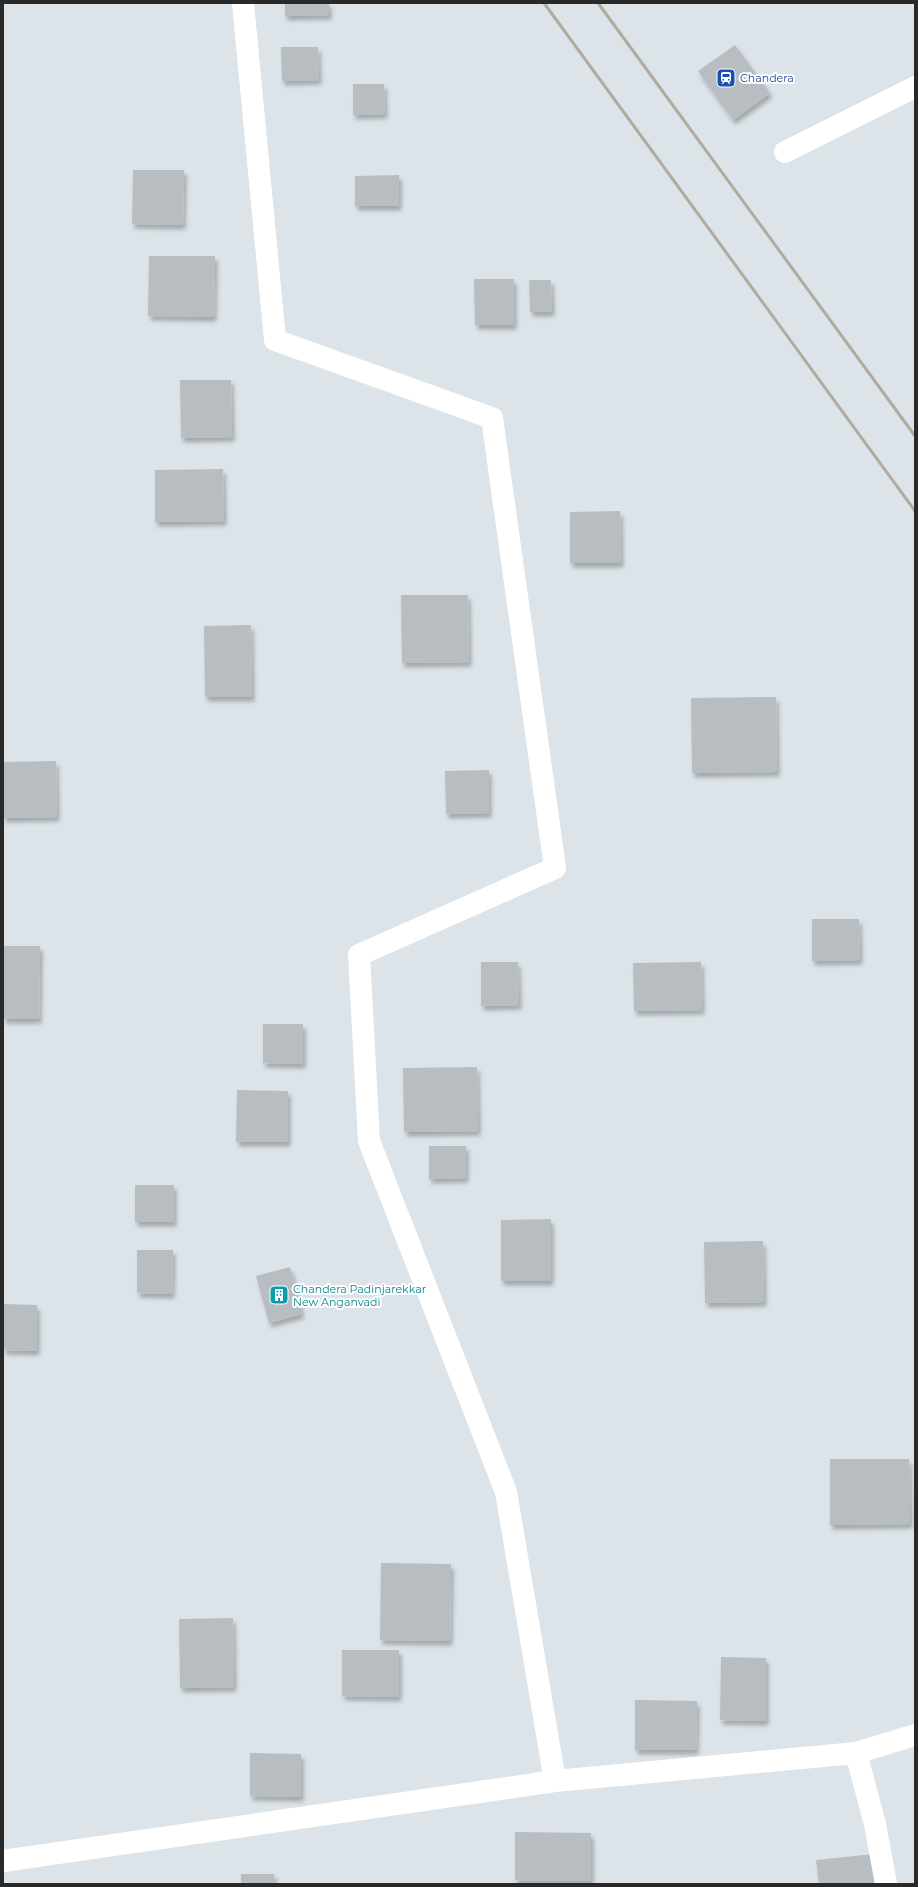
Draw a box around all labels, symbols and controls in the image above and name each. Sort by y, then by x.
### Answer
station icon: Chandera [715,67,737,89]
place label: Chandera [740,71,794,85]
place label: Chandera Padinjarekkar New Anganvadi [293,1282,426,1309]
building icon: Chandera Padinjarekkar New Anganvadi [268,1284,290,1306]

